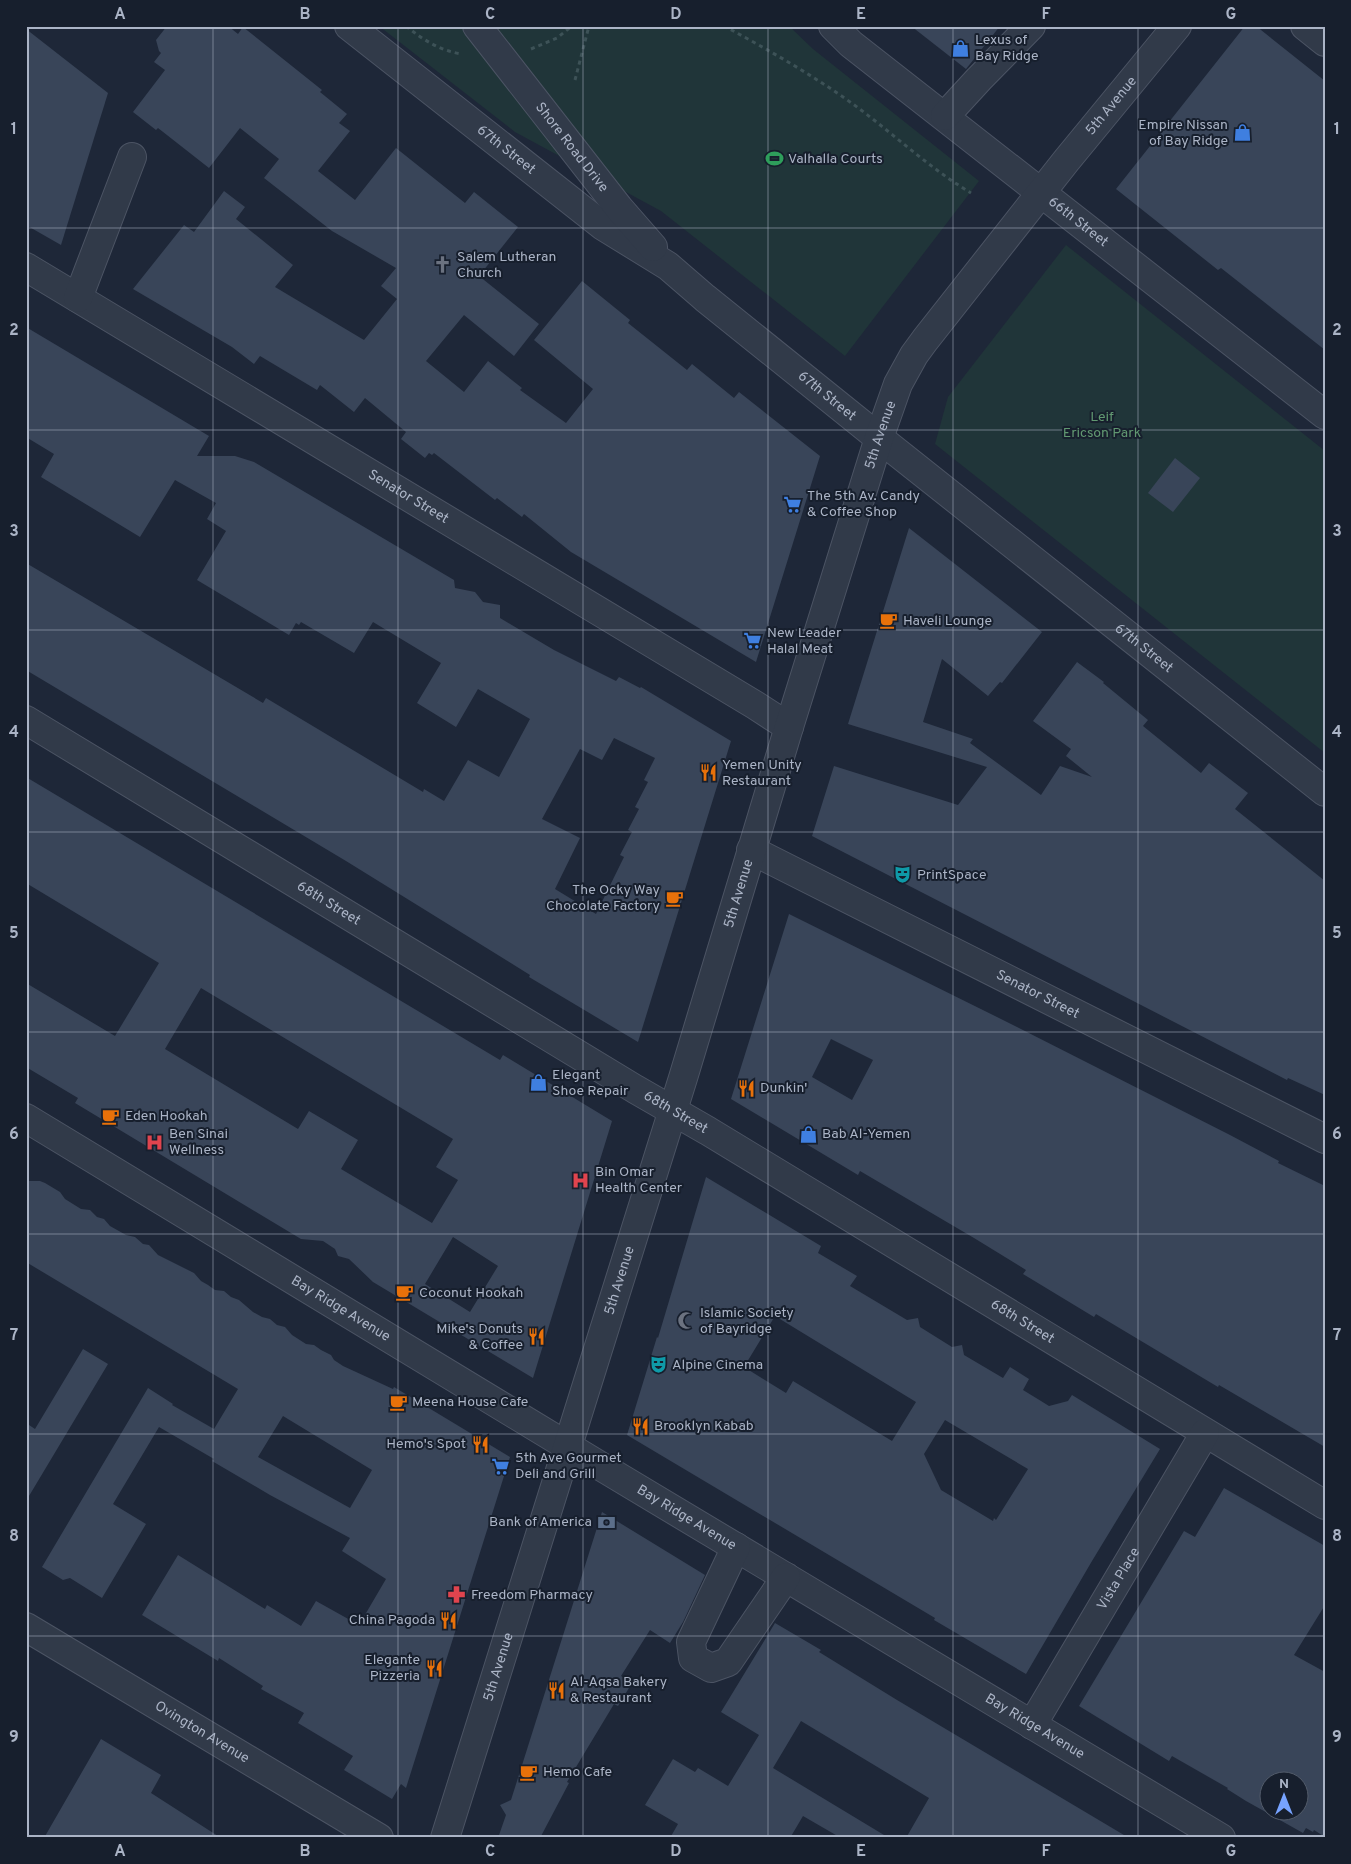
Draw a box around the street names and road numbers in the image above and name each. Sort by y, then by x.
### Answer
street label: 5th Avenue [1082,73,1141,139]
street label: Shore Road Drive [531,99,612,196]
street label: 67th Street [473,121,539,178]
street label: 66th Street [1045,193,1112,251]
street label: 67th Street [794,368,859,425]
street label: 5th Avenue [861,399,900,471]
street label: Senator Street [365,466,452,527]
street label: 67th Street [1111,620,1176,677]
street label: 5th Avenue [720,857,757,930]
street label: 68th Street [294,878,364,929]
street label: Senator Street [993,966,1082,1022]
street label: 68th Street [640,1087,711,1138]
street label: 5th Avenue [601,1244,638,1317]
street label: Bay Ridge Avenue [288,1272,393,1345]
street label: 68th Street [987,1296,1057,1347]
street label: Bay Ridge Avenue [634,1481,739,1554]
street label: Vista Place [1094,1544,1144,1613]
street label: 5th Avenue [480,1631,517,1704]
street label: Bay Ridge Avenue [982,1690,1088,1763]
street label: Ovington Avenue [152,1697,252,1767]

